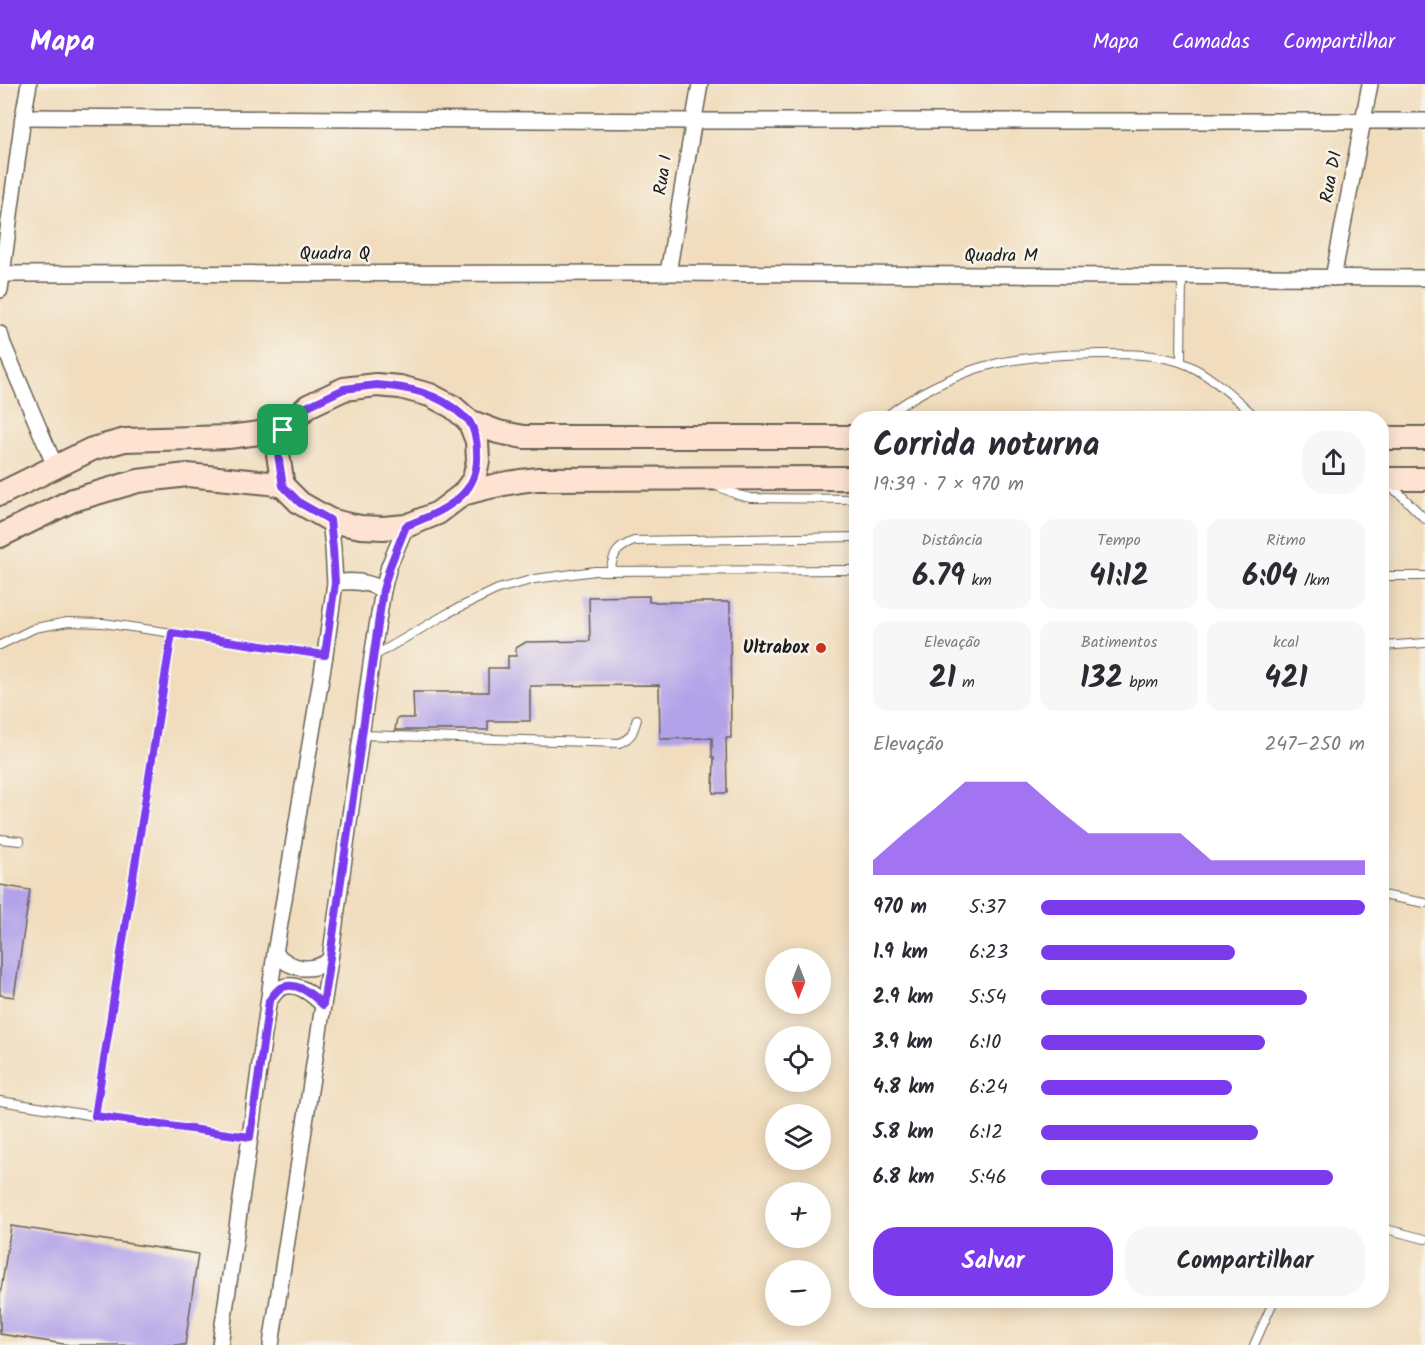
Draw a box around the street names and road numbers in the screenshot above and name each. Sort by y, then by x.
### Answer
street label: Rua D1 [1313,149,1351,205]
street label: Rua I [647,153,681,197]
street label: Quadra Q [300,240,370,269]
street label: Quadra M [964,242,1039,271]

